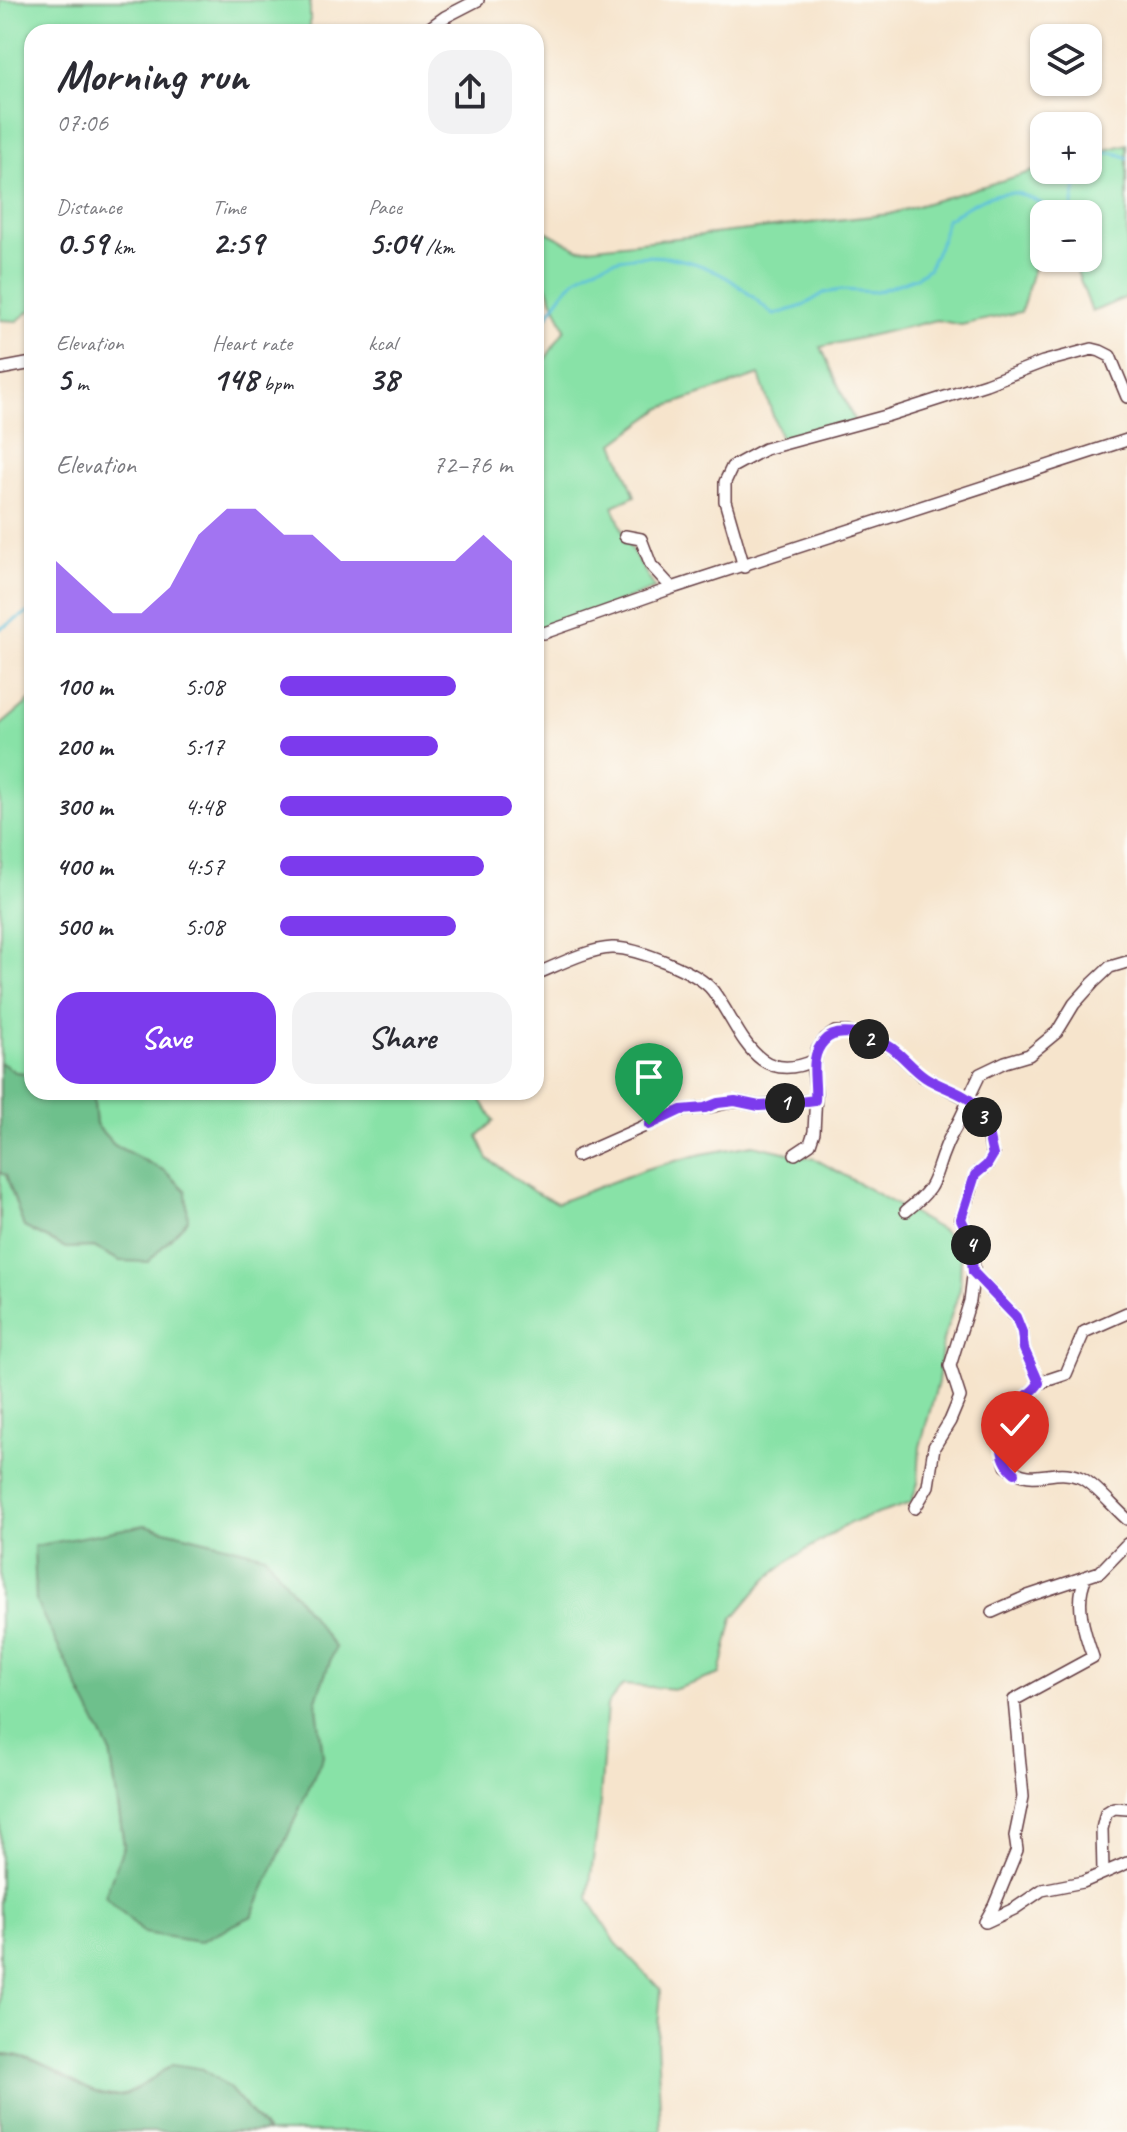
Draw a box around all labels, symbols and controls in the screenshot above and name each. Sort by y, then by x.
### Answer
map controls [1030,24,1102,272]
button: layers [1030,24,1102,96]
text: Morning run [56,48,248,103]
button: share [428,50,512,134]
text: 07:06 [56,106,108,139]
button: + [1030,112,1102,184]
text: Distance [56,193,122,221]
text: Time [212,193,246,221]
text: Pace [368,193,402,221]
button: − [1030,200,1102,272]
text: 0.59 [56,221,108,264]
text: 2:59 [212,221,264,264]
text: 5:04 [368,221,420,264]
text: km [108,233,135,261]
text: /km [420,233,454,261]
text: Elevation [56,329,124,357]
text: Heart rate [212,329,292,357]
text: kcal [368,329,397,357]
text: 5 [56,357,71,400]
text: 148 [212,357,258,400]
text: 38 [368,357,399,400]
text: m [71,369,88,397]
text: bpm [258,369,293,397]
text: Elevation [56,448,136,481]
text: 72–76 m [433,448,512,481]
text: 100 m [56,670,112,703]
text: 5:08 [184,670,224,703]
text: 200 m [56,730,112,763]
text: 5:17 [184,730,224,763]
text: 300 m [56,790,112,823]
text: 4:48 [184,790,224,823]
text: 400 m [56,850,112,883]
text: 4:57 [184,850,224,883]
text: 500 m [56,910,112,943]
text: 5:08 [184,910,224,943]
button: Save [56,992,276,1084]
button: Share [292,992,512,1084]
pin: 2 [849,1019,889,1059]
text: 2 [864,1025,874,1053]
pin [615,1043,683,1125]
icon: arrive [627,1055,671,1099]
pin: 1 [765,1083,805,1123]
text: 1 [780,1089,790,1117]
pin: 3 [962,1097,1002,1137]
text: 3 [977,1103,987,1131]
pin: 4 [951,1225,991,1265]
text: 4 [966,1231,976,1259]
pin [981,1391,1049,1473]
icon: check [993,1403,1037,1447]

